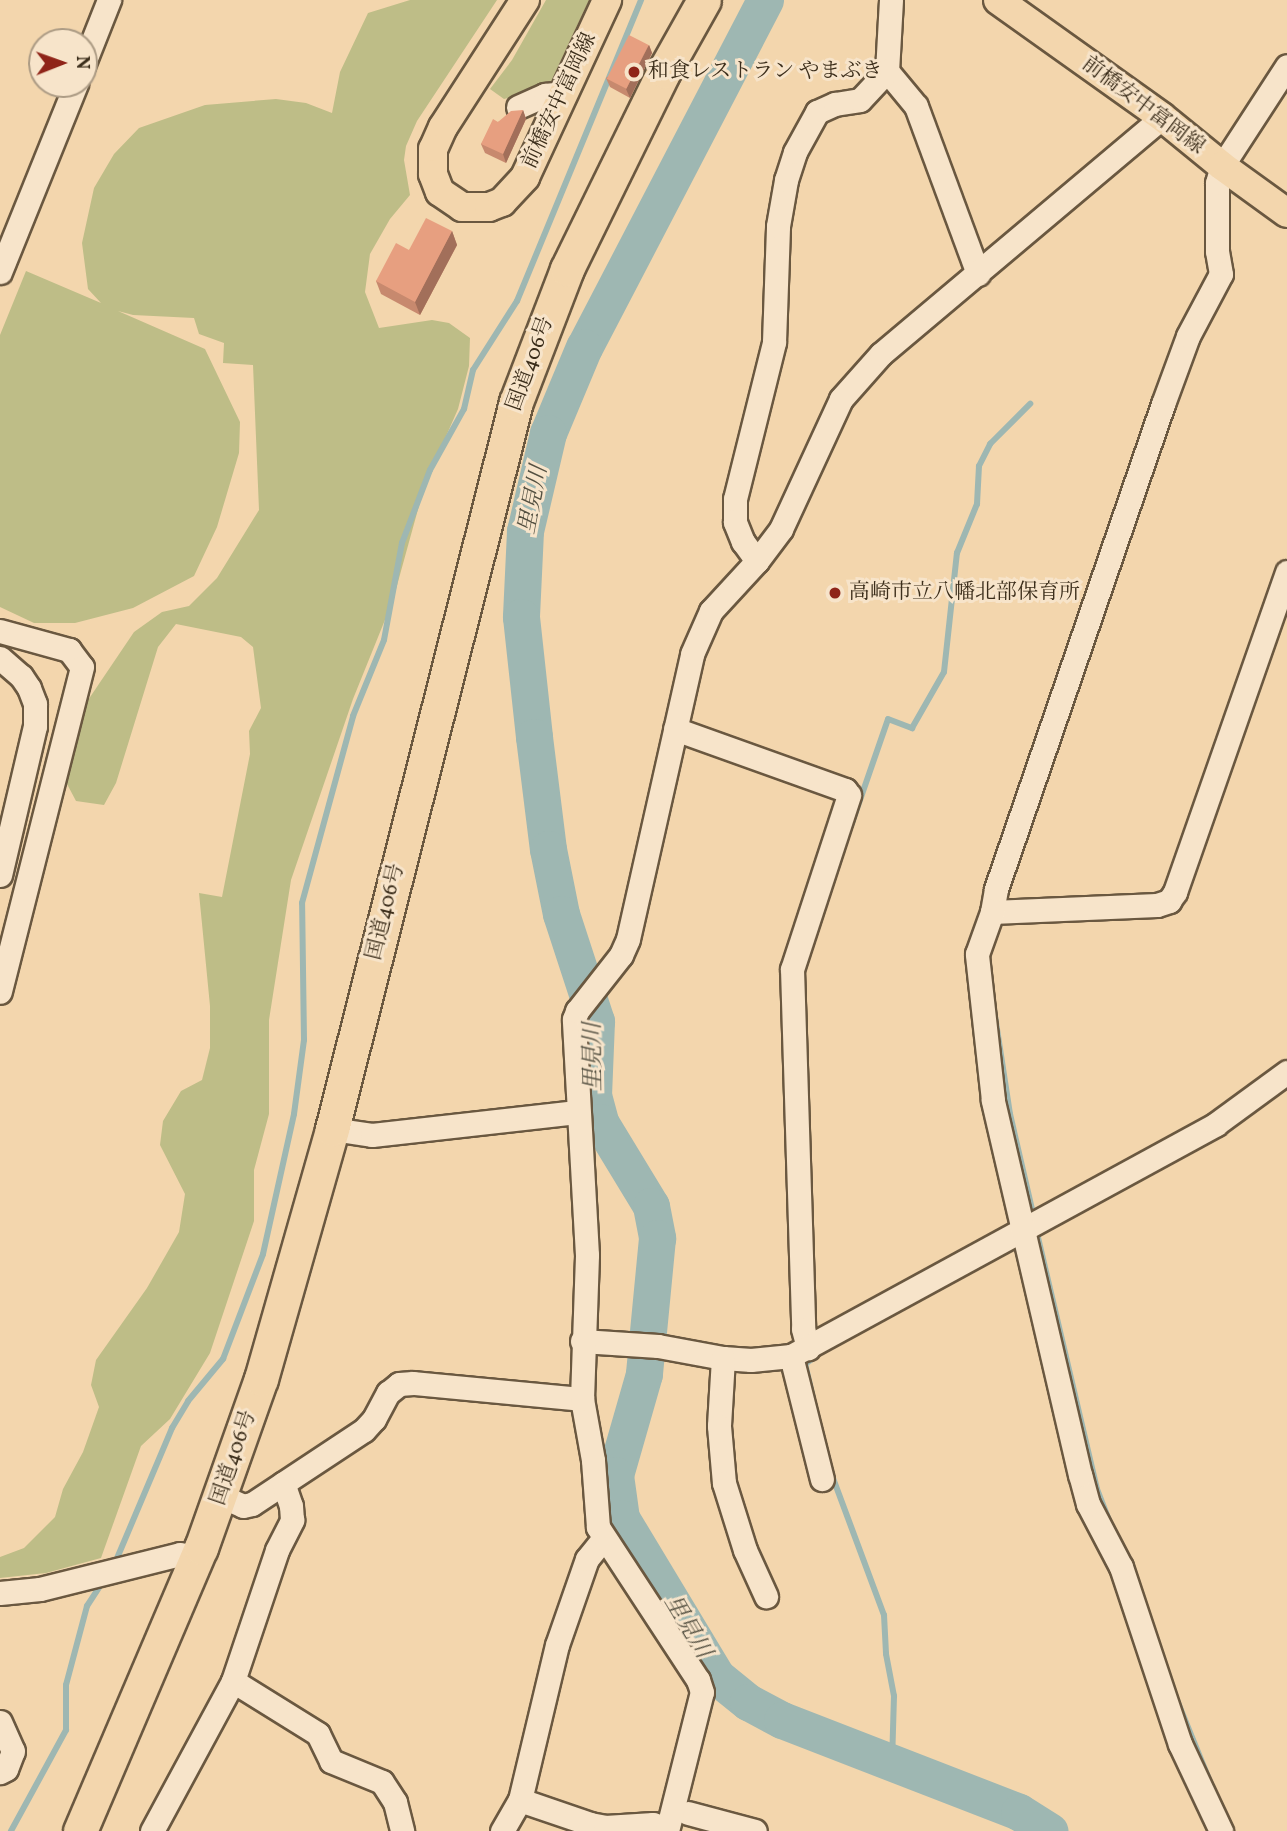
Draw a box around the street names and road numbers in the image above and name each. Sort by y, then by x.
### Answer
street label: 前橋安中富岡線 [518,29,602,173]
street label: 前橋安中富岡線 [1077,52,1209,160]
street label: 国道406号 [502,313,560,415]
street label: 国道406号 [362,861,410,963]
street label: 国道406号 [206,1407,262,1509]

